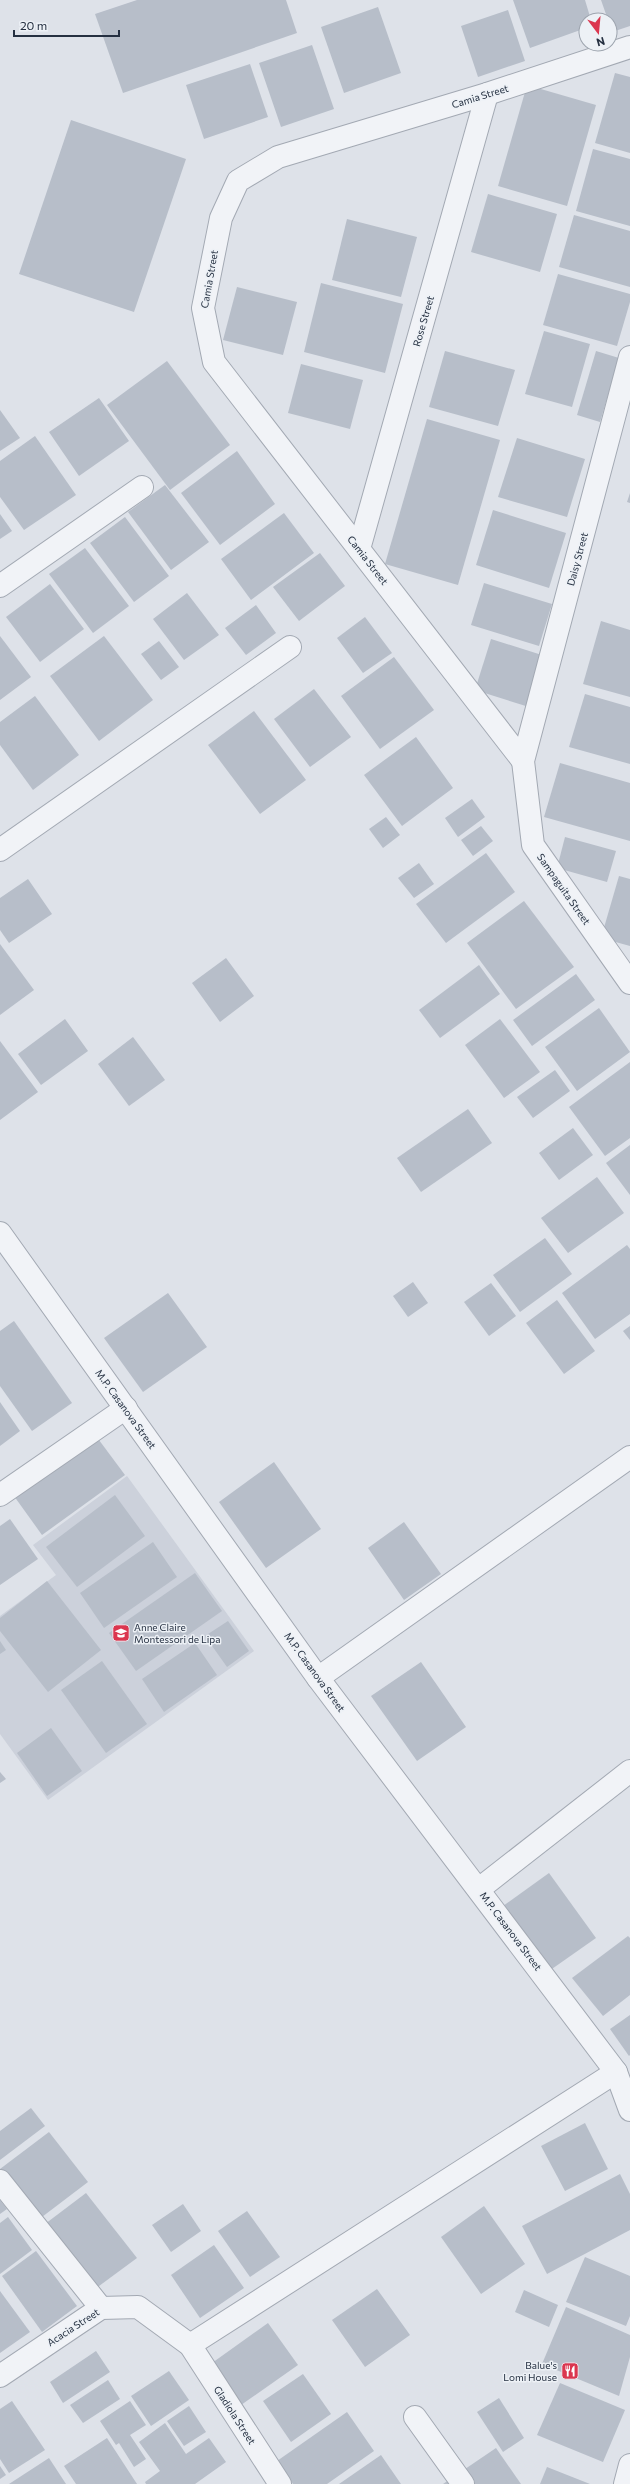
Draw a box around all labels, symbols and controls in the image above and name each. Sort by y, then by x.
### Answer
scale bar [14,12,119,38]
north arrow [578,12,618,52]
text: 20 m [20,18,47,32]
text: N [595,35,607,49]
street label: Camia Street [450,82,510,110]
street label: Camia Street [198,249,220,309]
street label: Rose Street [410,294,436,348]
street label: Daisy Street [564,531,590,587]
street label: Camia Street [345,533,391,587]
street label: Sampaguita Street [535,851,593,927]
street label: M.P. Casanova Street [93,1367,159,1451]
place label: Anne Claire Montessori de Lipa [134,1621,221,1645]
school or university icon: Anne Claire Montessori de Lipa [111,1623,131,1643]
street label: M.P. Casanova Street [282,1630,348,1714]
street label: M.P. Casanova Street [478,1889,544,1973]
street label: Acacia Street [45,2306,101,2348]
place label: Balue's Lomi House [503,2359,557,2383]
restaurant icon: Balue's Lomi House [560,2361,580,2381]
street label: Gladiola Street [212,2383,258,2447]

